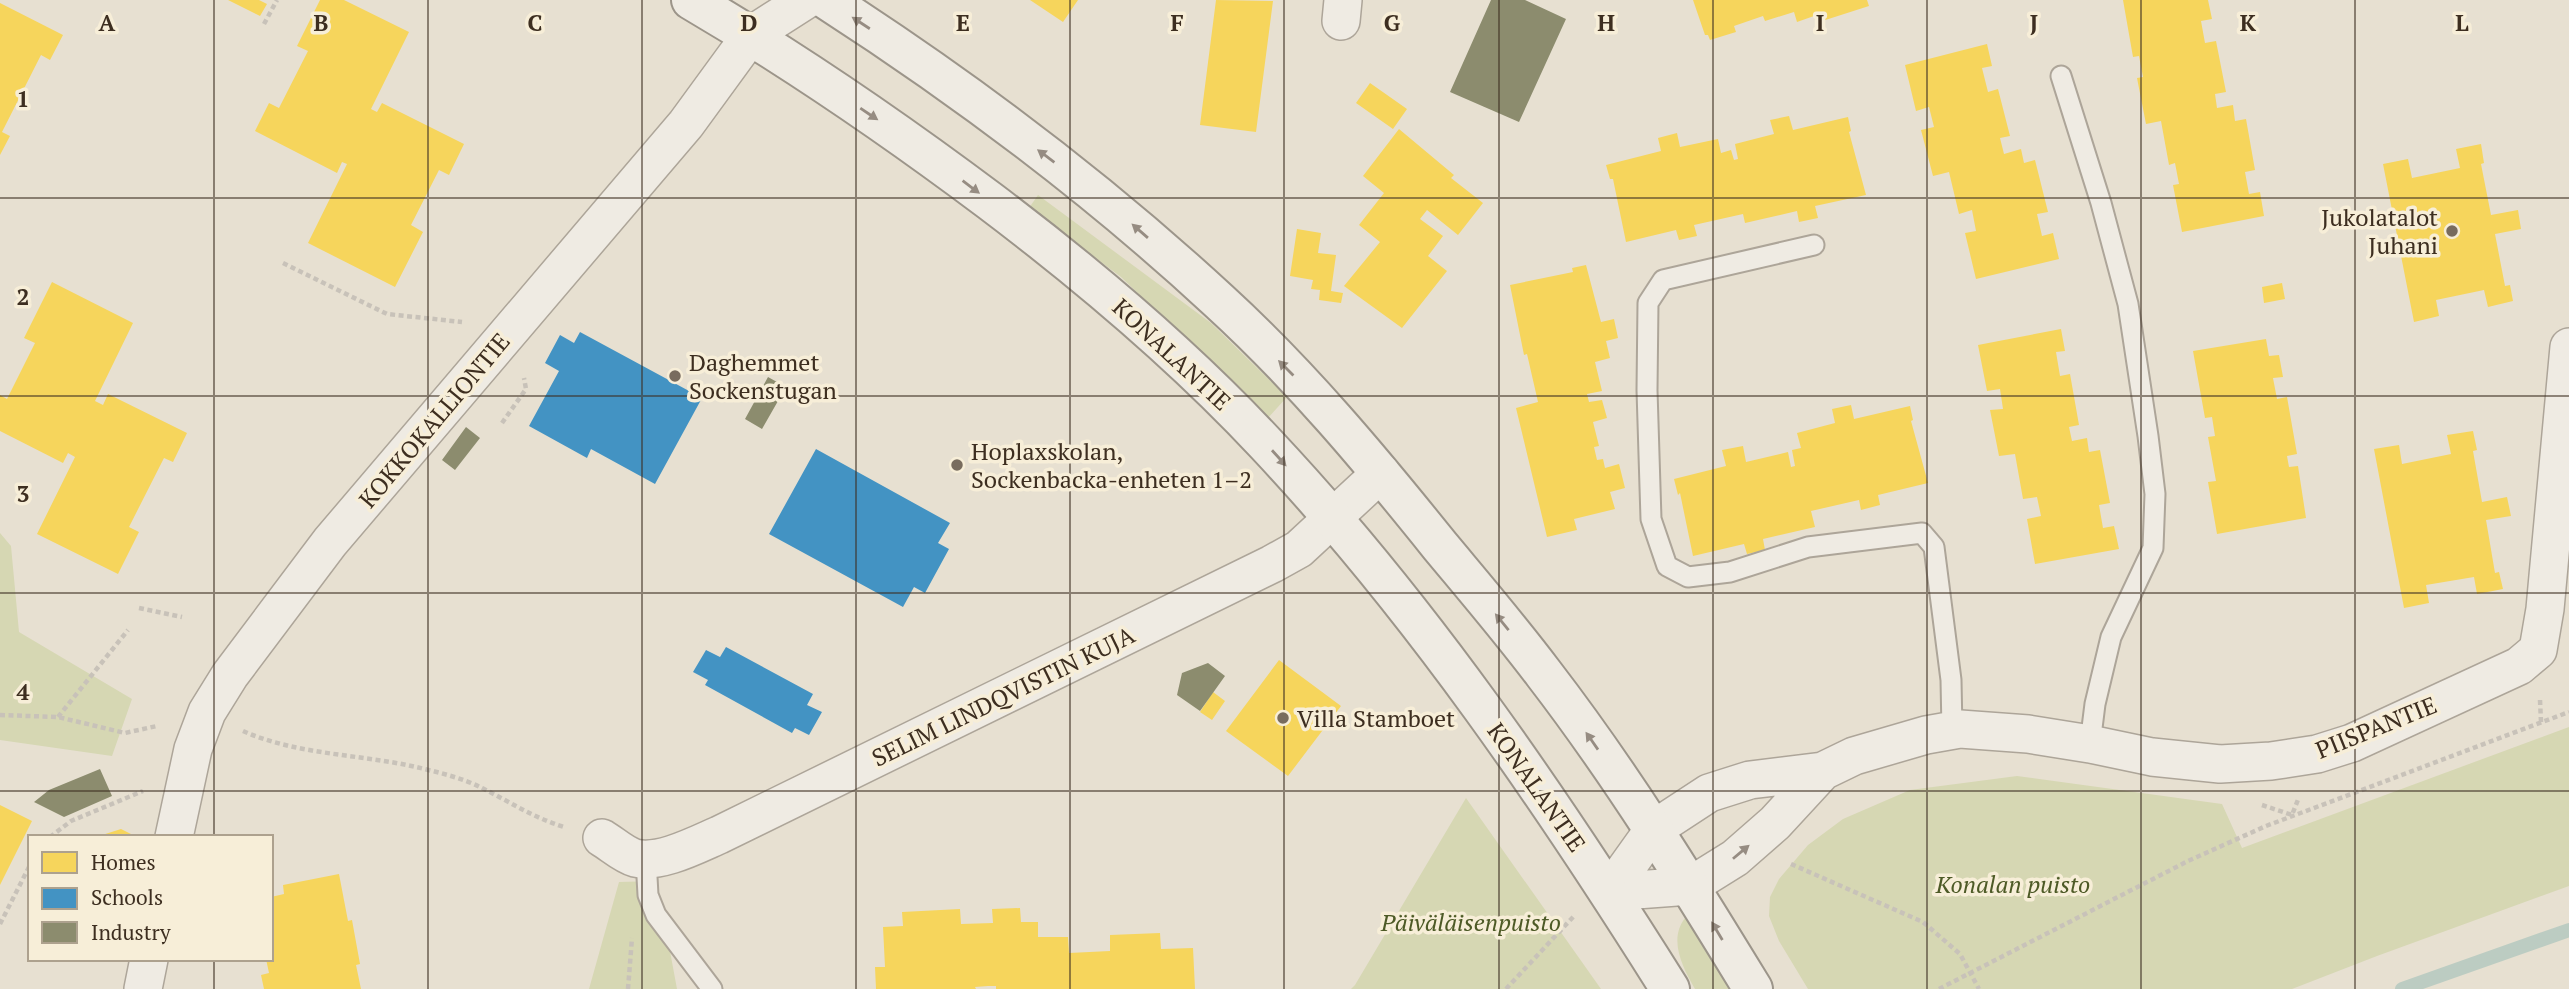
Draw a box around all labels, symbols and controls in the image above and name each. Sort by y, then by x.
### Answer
text: A [99,7,116,38]
text: B [314,7,329,38]
text: C [528,7,543,38]
text: D [741,7,758,38]
text: E [956,7,970,38]
text: F [1170,7,1184,38]
text: G [1384,7,1401,38]
text: H [1597,7,1615,38]
text: I [1816,7,1824,38]
text: J [2030,7,2038,38]
text: K [2240,7,2257,38]
text: L [2455,7,2469,38]
one-way arrow [852,16,871,29]
text: 1 [17,83,30,114]
one-way arrow [859,107,879,120]
one-way arrow [1036,149,1055,163]
one-way arrow [961,179,979,194]
place label: Jukolatalot Juhani [2321,201,2438,261]
marker: Jukolatalot Juhani [2444,223,2460,239]
one-way arrow [1131,224,1148,239]
text: 2 [17,281,30,312]
street label: KONALANTIE [1106,291,1238,417]
street label: KOKKOKALLIONTIE [351,326,517,514]
place label: Daghemmet Sockenstugan [689,346,837,406]
one-way arrow [1278,360,1294,376]
marker: Daghemmet Sockenstugan [667,368,683,384]
place label: Hoplaxskolan, Sockenbacka-enheten 1–2 [971,435,1252,495]
one-way arrow [1271,449,1287,467]
marker: Hoplaxskolan, Sockenbacka-enheten 1–2 [949,457,965,473]
text: 3 [17,478,30,509]
one-way arrow [1495,613,1510,630]
street label: SELIM LINDQVISTIN KUJA [866,618,1140,774]
text: 4 [17,676,30,707]
street label: PIISPANTIE [2311,688,2441,766]
place label: Villa Stamboet [1297,702,1455,734]
marker: Villa Stamboet [1275,710,1291,726]
street label: KONALANTIE [1481,716,1593,858]
one-way arrow [1585,732,1599,750]
legend [28,835,273,961]
one-way arrow [1731,845,1749,860]
text: Homes [91,848,156,876]
park label: Konalan puisto [1935,868,2090,900]
text: Schools [91,883,163,911]
park label: Päiväläisenpuisto [1380,906,1561,938]
text: Industry [91,918,171,946]
one-way arrow [1711,921,1724,940]

